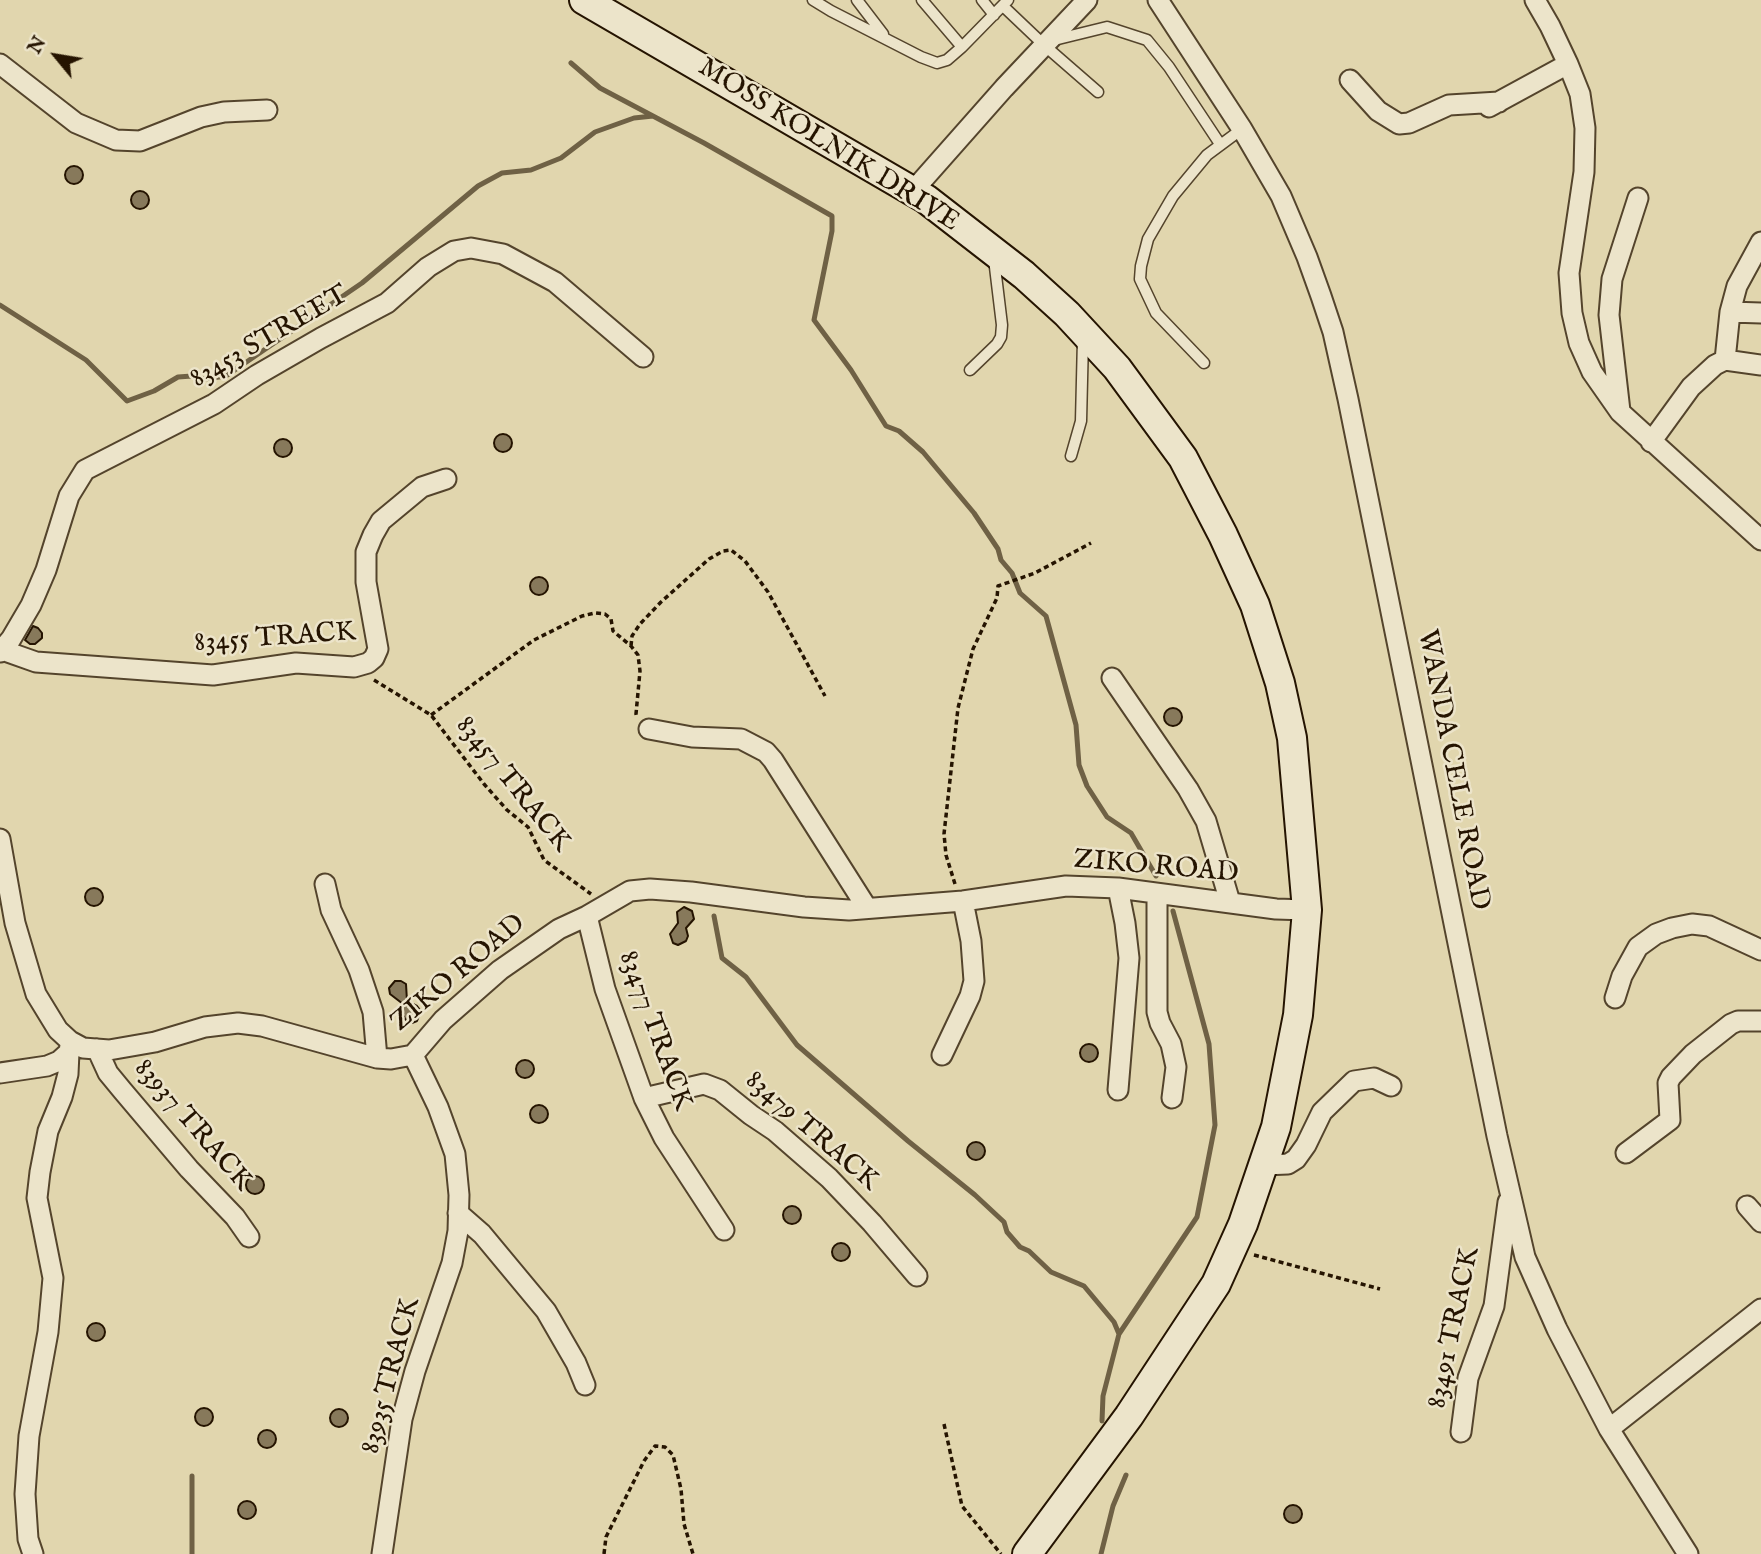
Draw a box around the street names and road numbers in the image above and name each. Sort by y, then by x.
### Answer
street label: MOSS KOLNIK DRIVE [691,52,965,240]
street label: 83453 STREET [185,279,355,397]
street label: 83455 TRACK [193,617,357,661]
street label: WANDA CELE ROAD [1408,627,1496,913]
street label: 83457 TRACK [447,710,577,860]
street label: ZIKO ROAD [1072,844,1240,892]
street label: ZIKO ROAD [385,908,533,1040]
street label: 83477 TRACK [610,947,698,1115]
street label: 83937 TRACK [126,1053,258,1199]
street label: 83479 TRACK [737,1065,885,1199]
street label: 83491 TRACK [1421,1244,1489,1412]
street label: 83935 TRACK [355,1294,429,1458]

